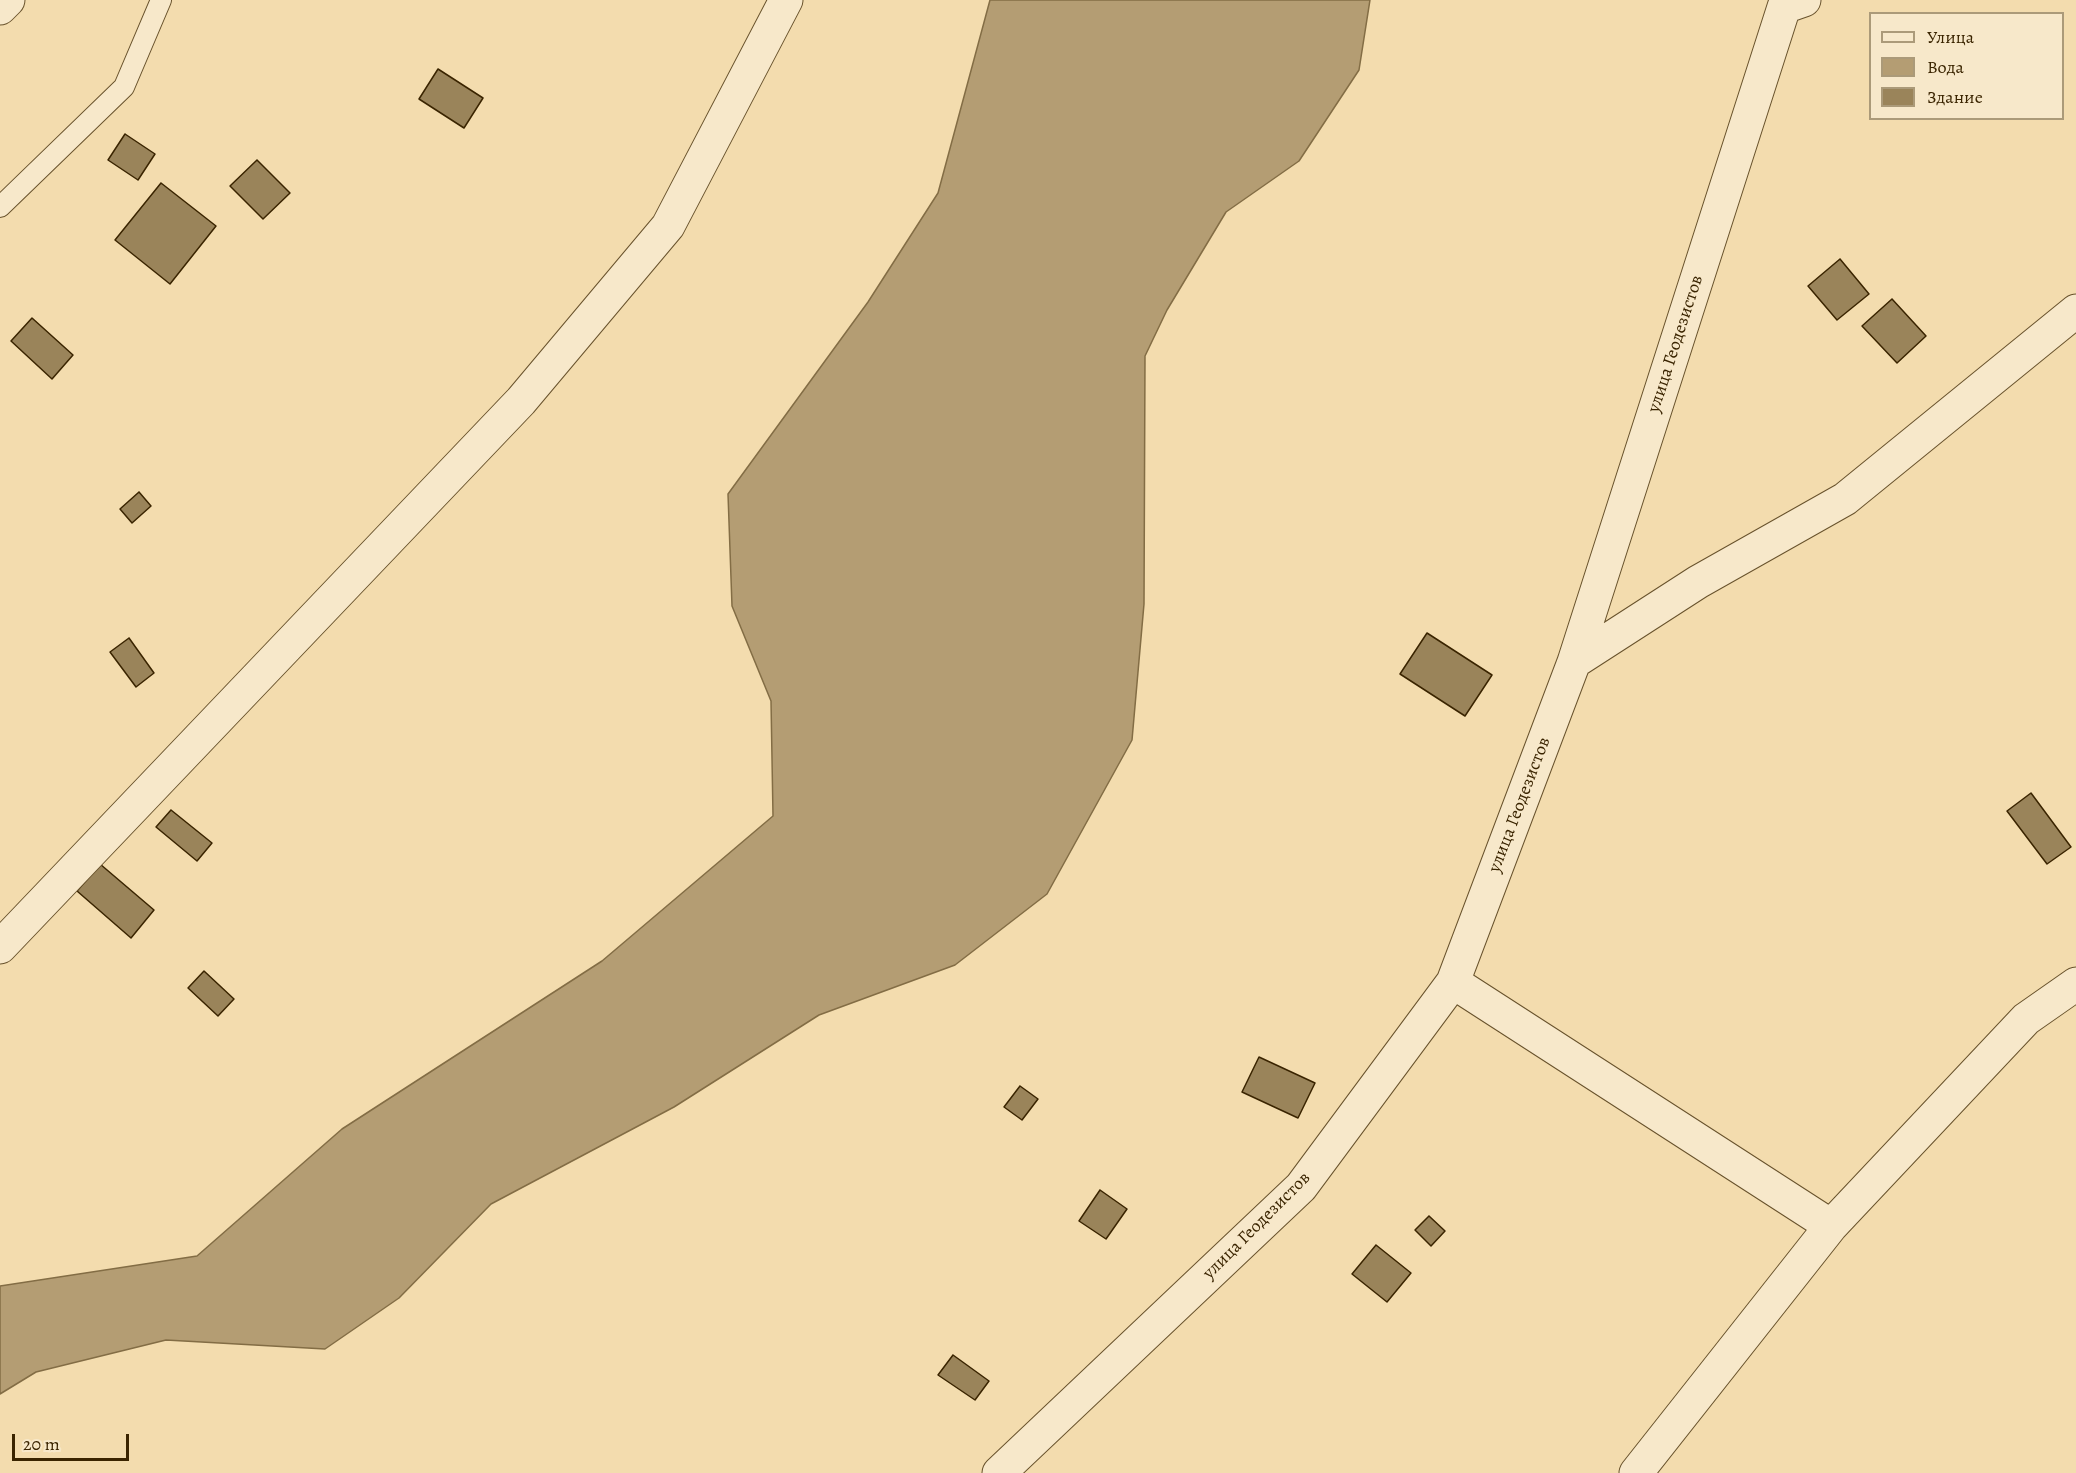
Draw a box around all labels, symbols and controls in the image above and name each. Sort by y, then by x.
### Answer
legend [1869,12,2064,120]
text: Улица [1927,25,1974,49]
text: Вода [1927,55,1964,79]
text: Здание [1927,85,1983,109]
street label: улица Геодезистов [1644,273,1708,415]
street label: улица Геодезистов [1484,734,1556,876]
street label: улица Геодезистов [1199,1168,1315,1284]
scale bar [15,1422,132,1460]
text: 20 m [23,1432,60,1456]

